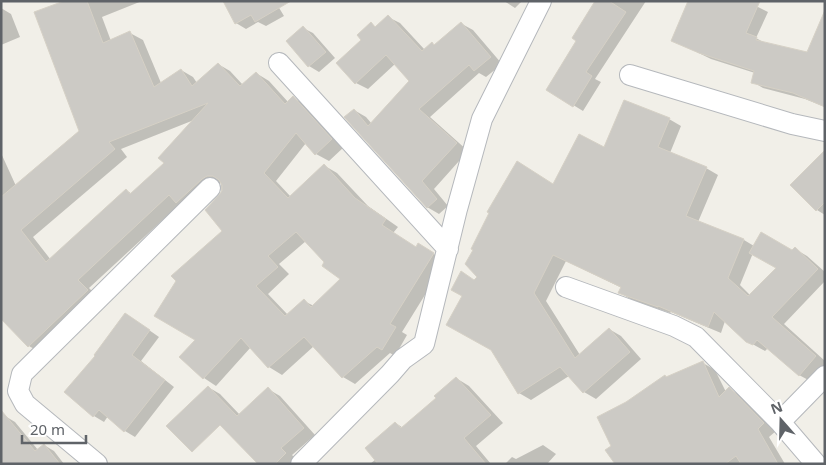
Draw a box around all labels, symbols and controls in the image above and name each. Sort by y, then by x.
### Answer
north arrow [756,395,806,445]
text: N [768,396,785,418]
scale bar [22,412,86,444]
text: 20 m [30,419,65,439]

